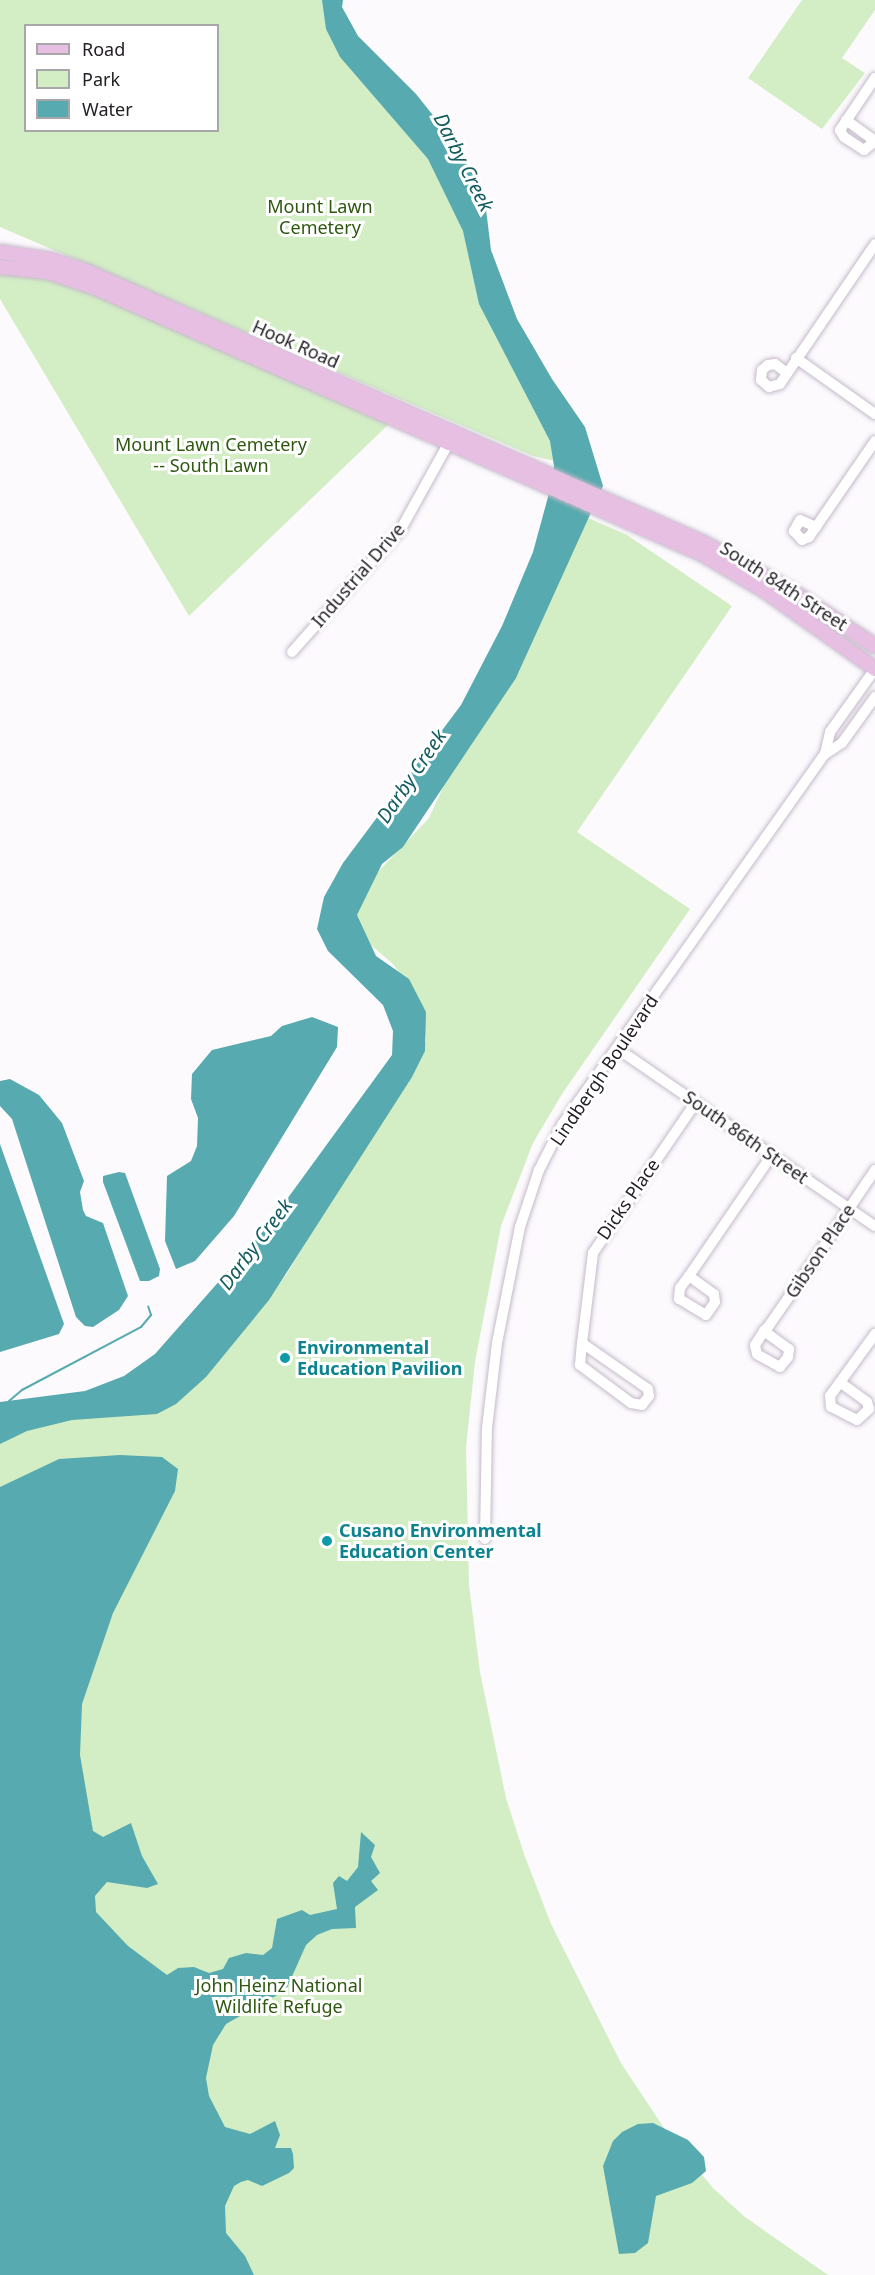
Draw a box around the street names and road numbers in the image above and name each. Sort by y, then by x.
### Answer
street label: Hook Road [249,315,343,373]
street label: Industrial Drive [307,519,409,631]
street label: South 84th Street [716,537,852,635]
street label: Lindbergh Boulevard [546,991,662,1149]
street label: South 86th Street [679,1086,813,1188]
street label: Dicks Place [592,1154,664,1244]
street label: Gibson Place [781,1200,859,1302]

